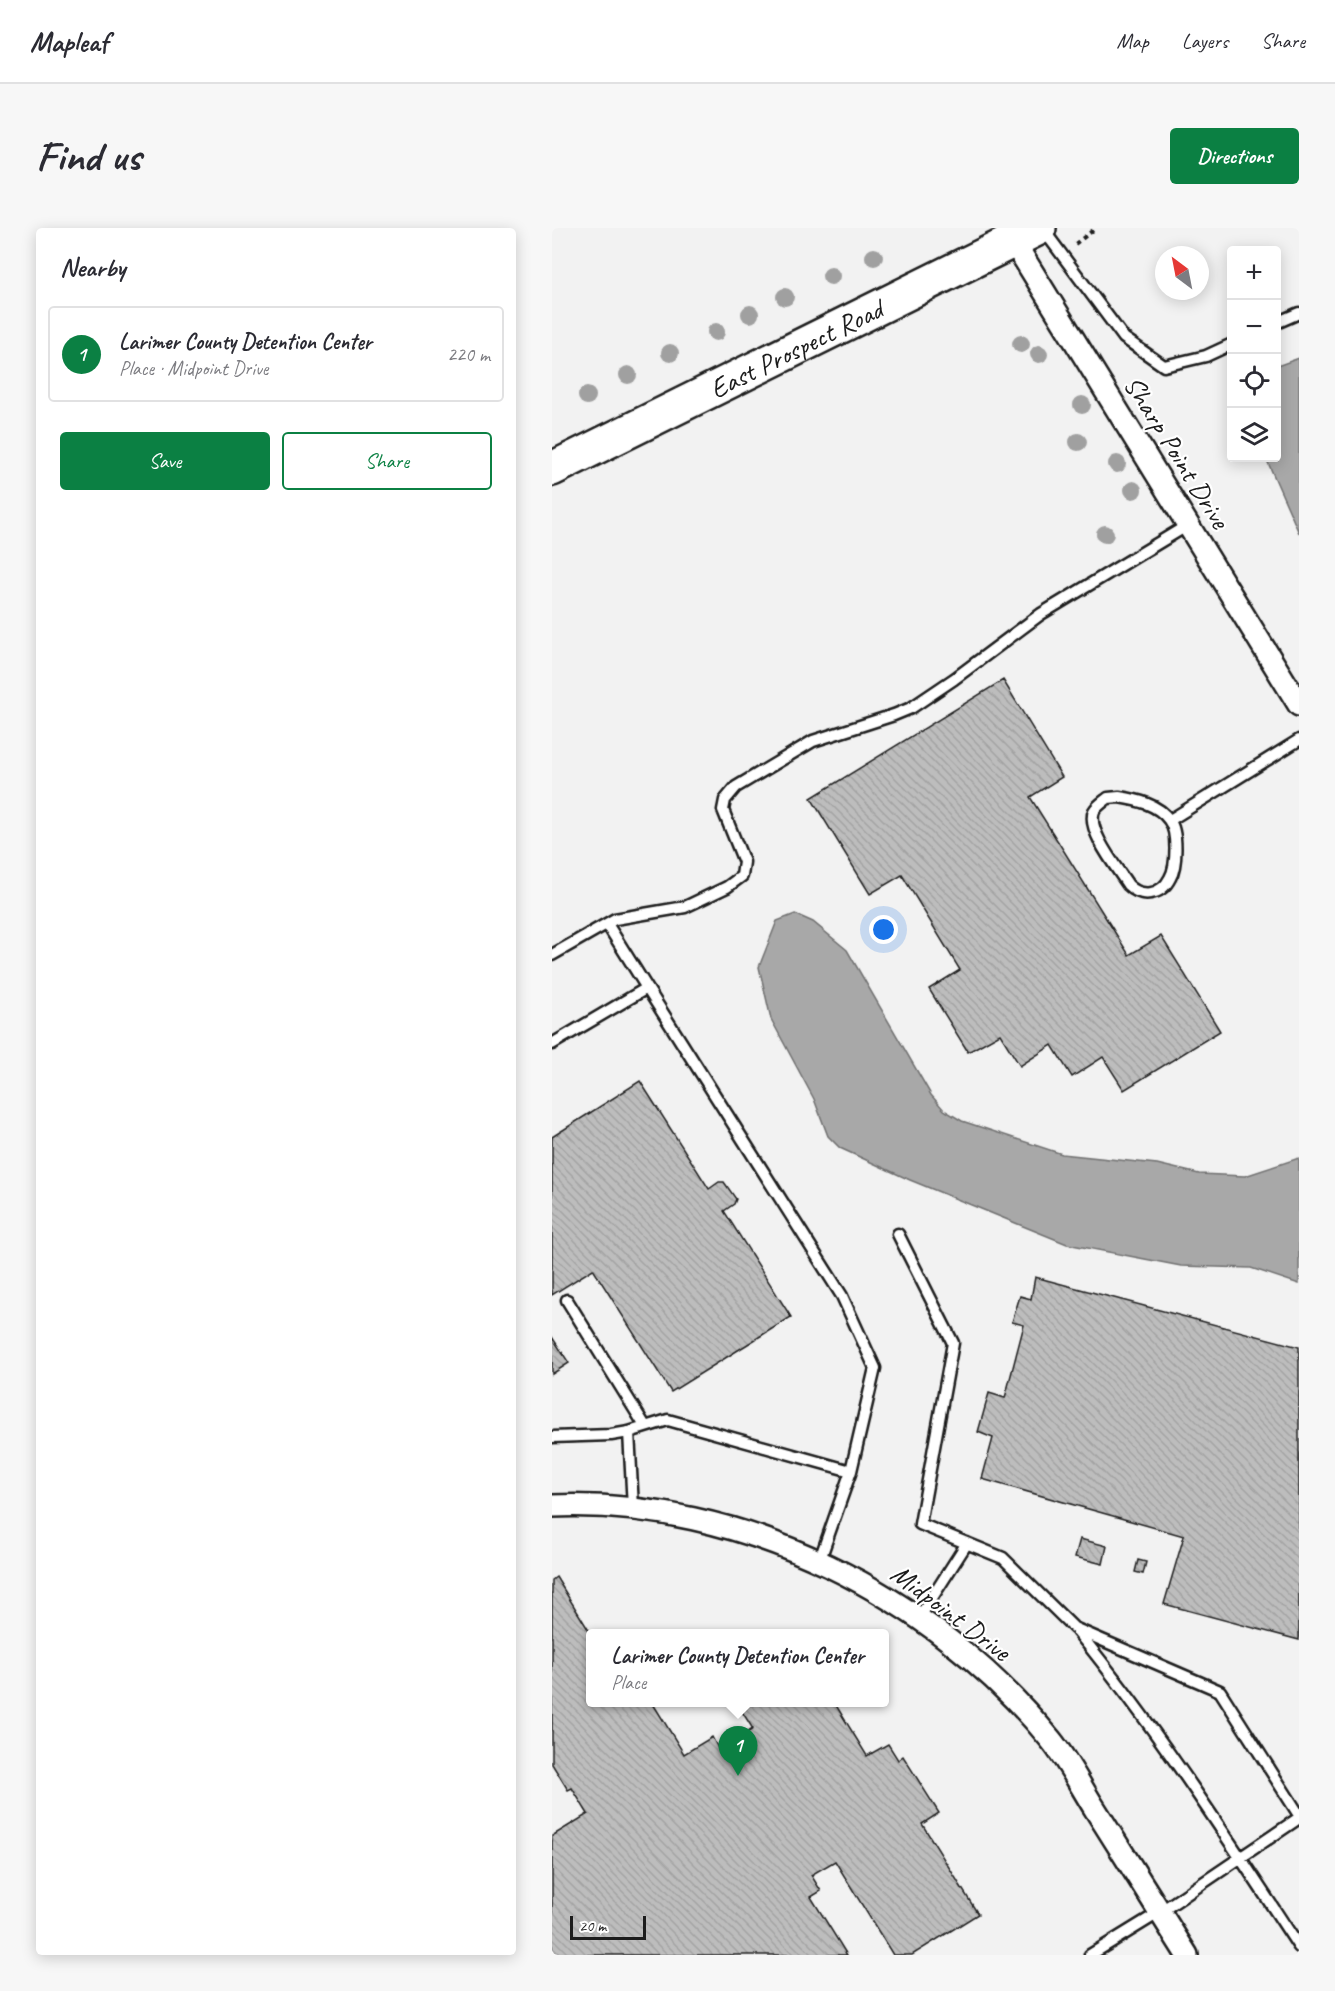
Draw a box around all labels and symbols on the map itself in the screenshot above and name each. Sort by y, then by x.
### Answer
north arrow [1155,246,1209,300]
street label: East Prospect Road [704,289,892,406]
street label: Sharp Point Drive [1116,369,1239,536]
your location [869,915,898,944]
street label: Midpoint Drive [884,1556,1019,1670]
pin: 1 [718,1726,758,1776]
scale bar [570,1913,646,1940]

